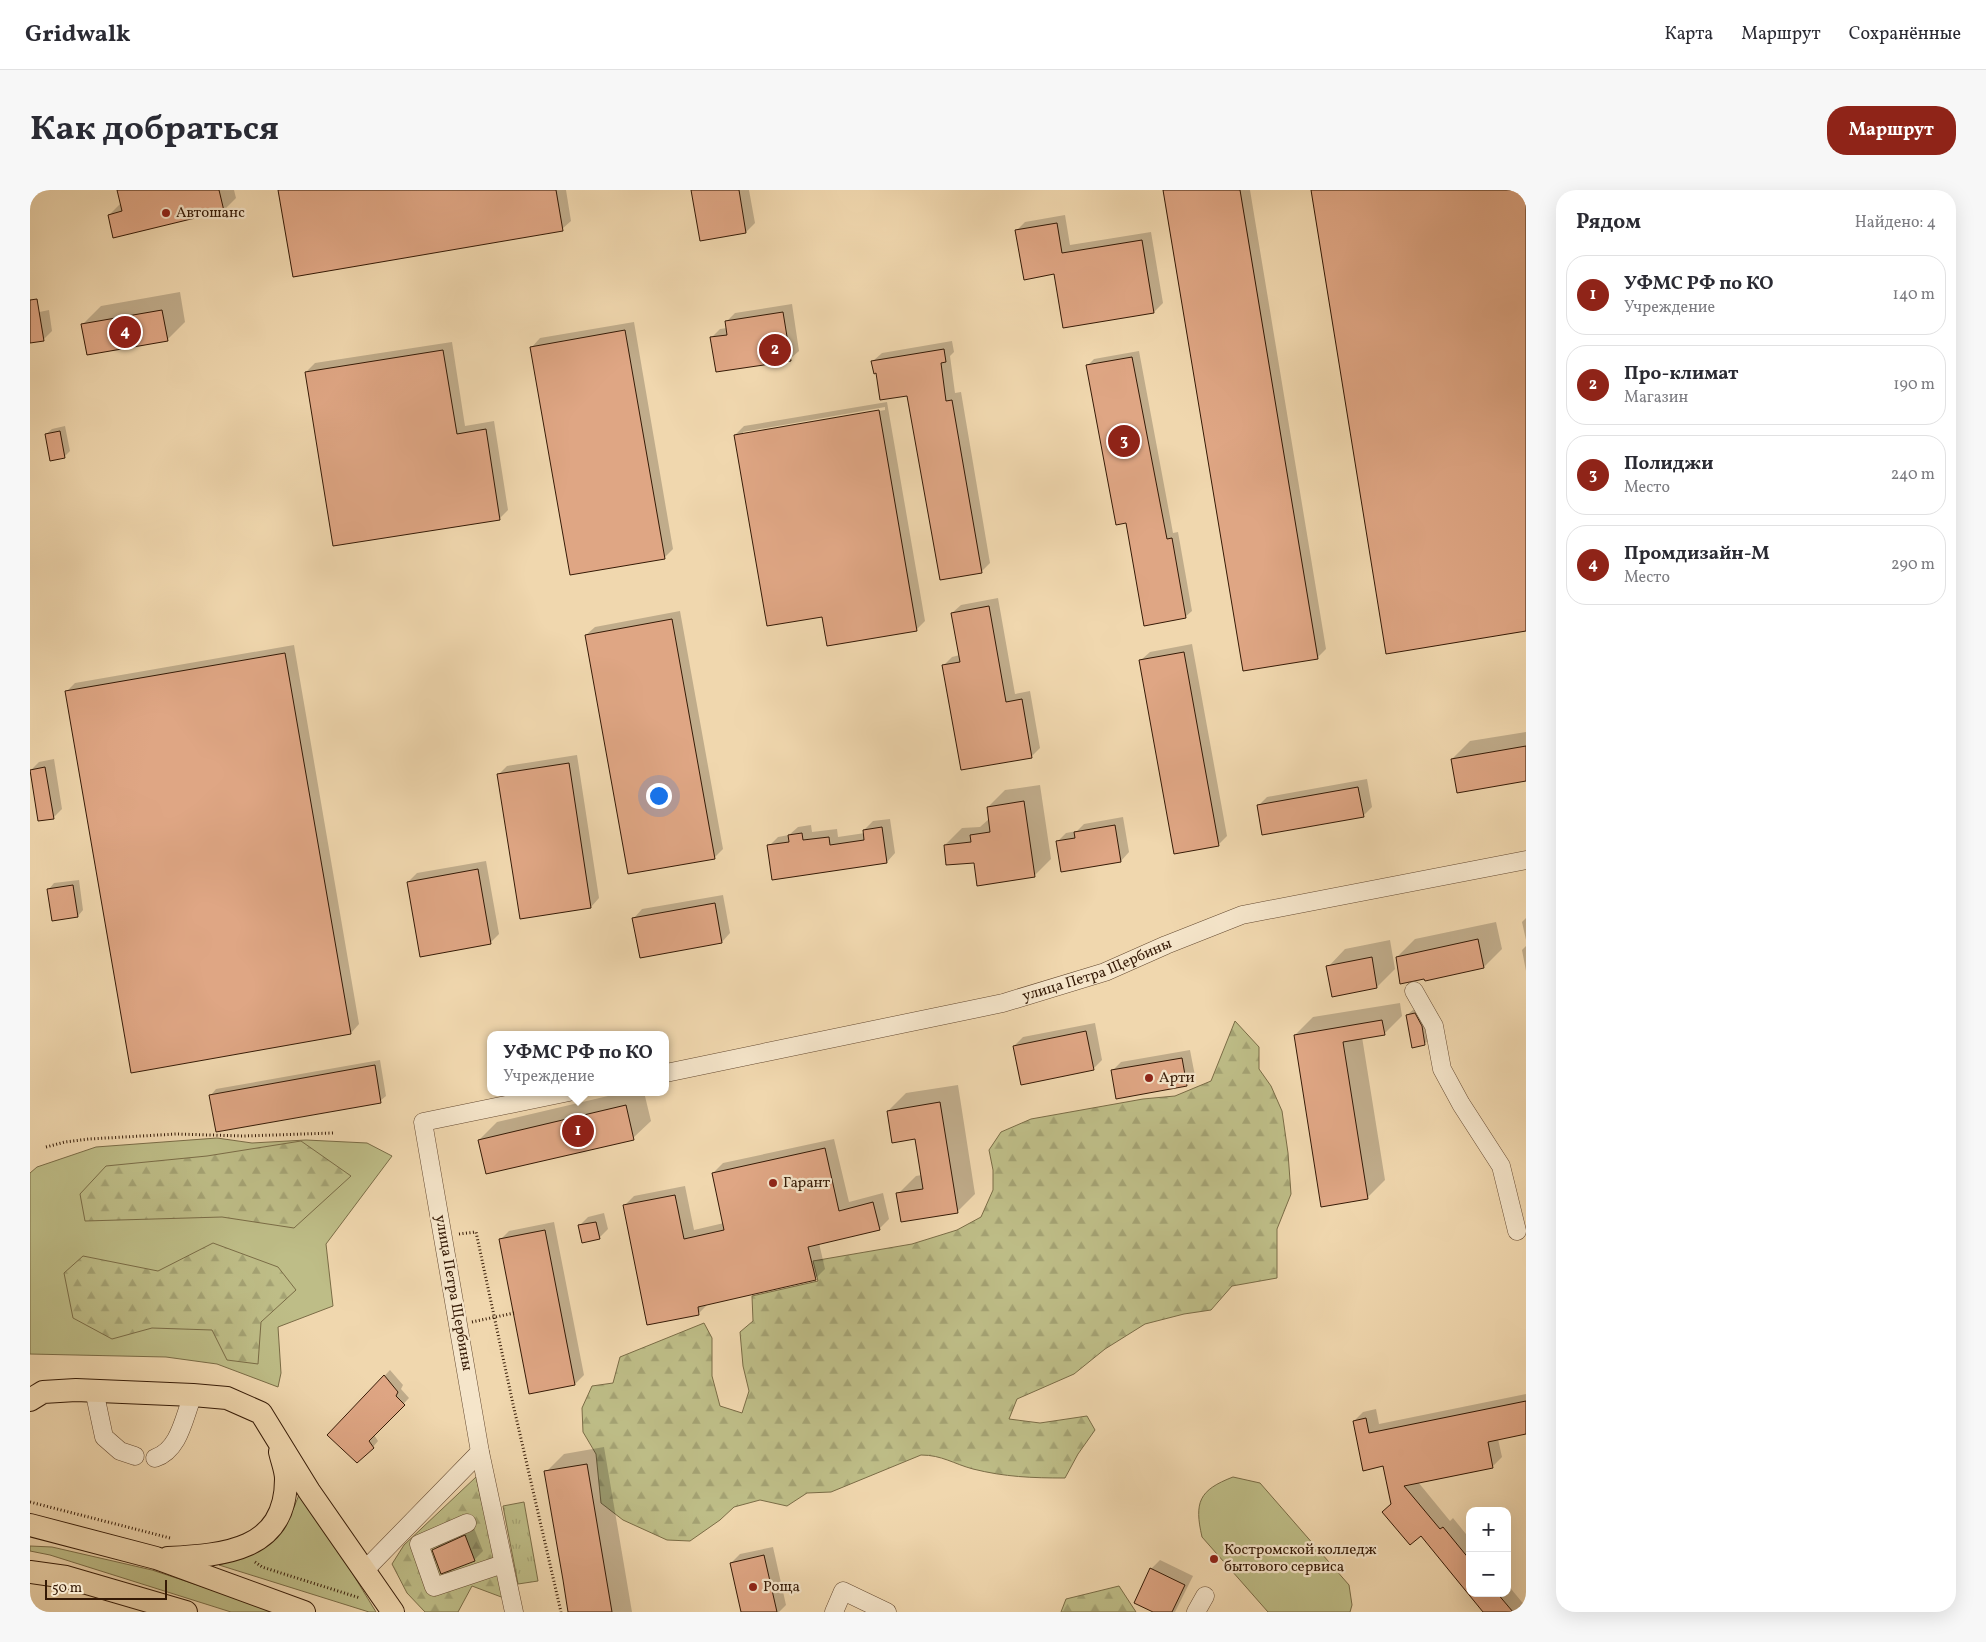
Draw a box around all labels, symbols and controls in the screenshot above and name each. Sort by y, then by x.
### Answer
text: Gridwalk [25,18,131,52]
text: Карта [1664,22,1713,47]
text: Маршрут [1741,22,1821,47]
text: Сохранённые [1849,22,1961,47]
text: Как добраться [30,106,279,154]
button: Маршрут [1827,106,1956,155]
place label: Автошанс [176,203,245,224]
marker: Автошанс [160,207,172,219]
text: Рядом [1576,208,1641,237]
text: Найдено: 4 [1855,212,1936,234]
text: УФМС РФ по КО [1624,271,1773,297]
text: 1 [1590,284,1596,306]
text: 140 m [1893,284,1935,306]
text: Учреждение [1624,297,1715,319]
pin: 4 [109,313,141,351]
pin: 2 [759,331,791,369]
text: Про-климат [1624,361,1738,387]
text: 2 [1589,374,1597,396]
text: 190 m [1893,374,1935,396]
text: Магазин [1624,387,1688,409]
pin: 3 [1108,422,1140,460]
text: Полиджи [1624,451,1713,477]
text: 3 [1589,464,1597,486]
text: 240 m [1891,464,1935,486]
text: Место [1624,477,1670,499]
text: Промдизайн-М [1624,541,1770,567]
text: 4 [1588,554,1598,576]
text: 290 m [1891,554,1935,576]
text: Место [1624,567,1670,589]
your location [646,783,672,809]
street label: улица Петра Щербины [1020,933,1175,1007]
popup [487,1031,669,1096]
text: УФМС РФ по КО [503,1040,653,1066]
text: Учреждение [503,1066,594,1088]
place label: Арти [1159,1068,1195,1089]
marker: Арти [1143,1072,1155,1084]
pin: 1 [562,1112,594,1150]
place label: Гарант [783,1173,831,1194]
marker: Гарант [767,1177,779,1189]
street label: улица Петра Щербины [429,1213,477,1373]
map controls [1466,1507,1511,1597]
button: + [1466,1507,1511,1552]
place label: Костромской колледж бытового сервиса [1224,1540,1377,1578]
button: − [1466,1552,1511,1597]
marker: Костромской колледж бытового сервиса [1208,1553,1220,1565]
scale bar [45,1577,168,1600]
place label: Роща [763,1577,800,1598]
text: 50 m [52,1579,82,1598]
marker: Роща [747,1581,759,1593]

